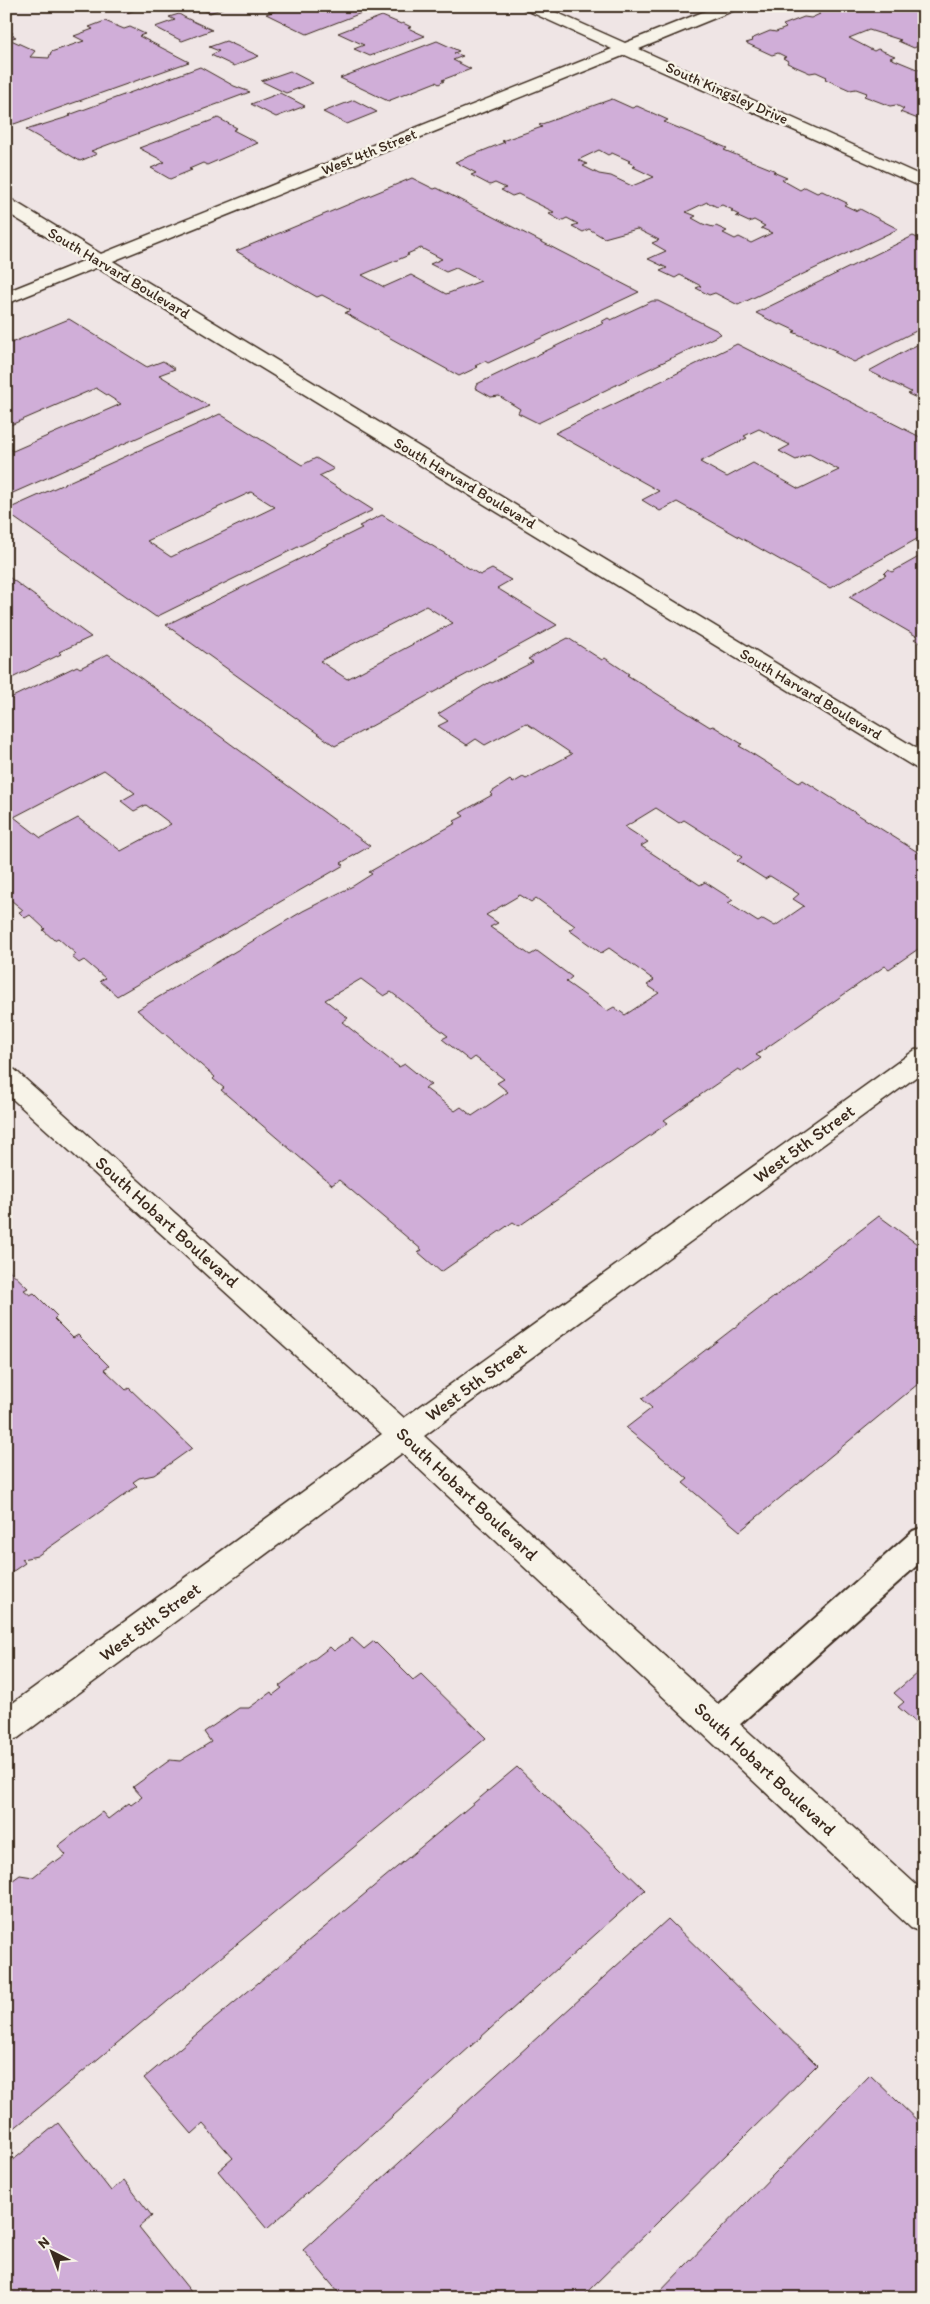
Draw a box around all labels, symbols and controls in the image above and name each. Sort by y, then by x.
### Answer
street label: South Kingsley Drive [663,58,791,128]
street label: West 4th Street [319,125,420,179]
street label: South Harvard Boulevard [45,223,194,323]
street label: South Harvard Boulevard [391,433,540,533]
street label: South Harvard Boulevard [737,644,886,744]
street label: West 5th Street [749,1100,859,1188]
street label: South Hobart Boulevard [91,1152,244,1292]
street label: West 5th Street [421,1338,531,1426]
street label: South Hobart Boulevard [392,1423,543,1566]
street label: West 5th Street [95,1578,205,1666]
street label: South Hobart Boulevard [690,1698,841,1841]
north arrow [28,2226,78,2276]
text: N [34,2233,53,2252]

